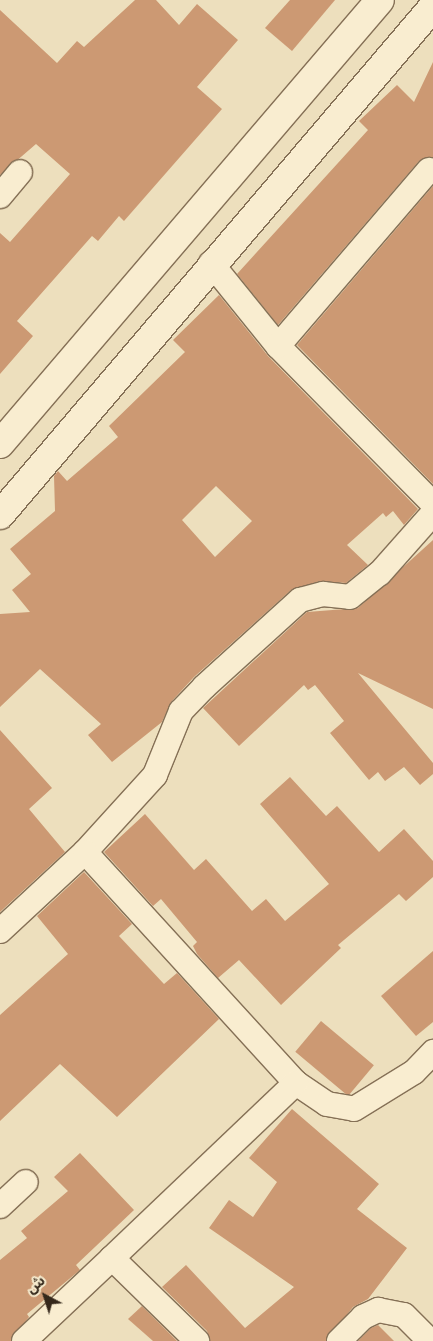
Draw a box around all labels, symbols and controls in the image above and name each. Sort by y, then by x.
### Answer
north arrow [20,1271,70,1321]
text: ش [23,1272,48,1297]

